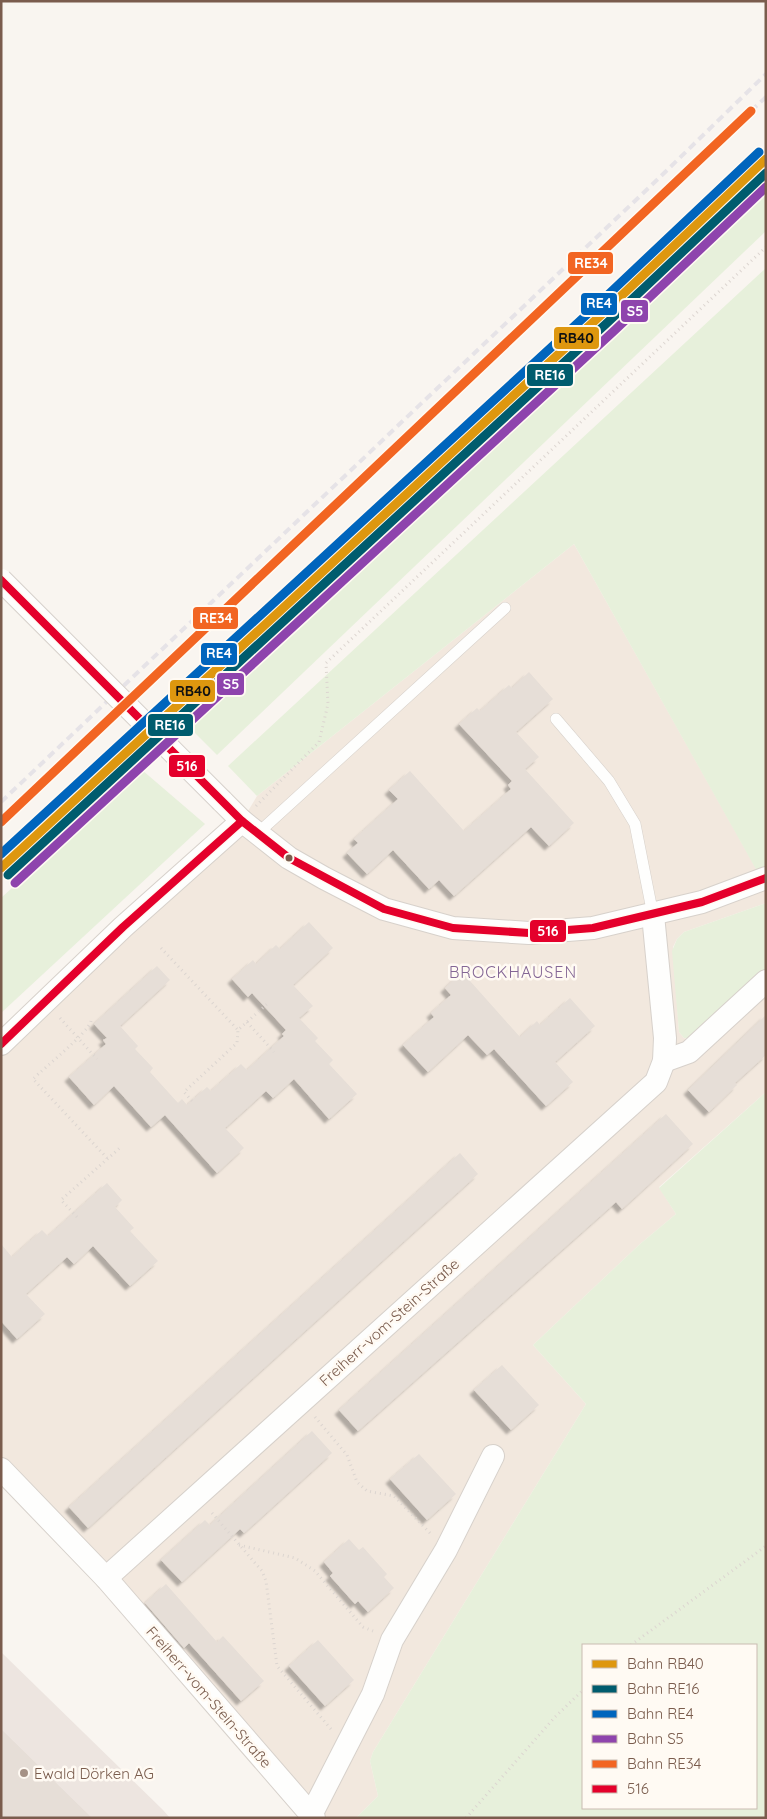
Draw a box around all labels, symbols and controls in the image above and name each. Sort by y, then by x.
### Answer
line badge: RE34 [567,251,614,275]
text: RE34 [574,254,608,272]
line badge: RE4 [580,292,618,316]
text: RE4 [586,294,612,312]
line badge: S5 [620,299,649,323]
text: S5 [627,302,643,320]
line badge: RB40 [553,326,600,350]
text: RB40 [558,329,594,347]
line badge: RE16 [526,363,574,387]
text: RE16 [535,366,566,384]
line badge: RE34 [192,606,239,630]
text: RE34 [199,609,233,627]
line badge: RE4 [200,642,238,666]
text: RE4 [206,644,232,662]
line badge: S5 [216,672,245,696]
text: S5 [223,675,239,693]
line badge: RB40 [169,679,216,703]
text: RB40 [175,682,211,700]
line badge: RE16 [147,713,194,737]
text: RE16 [155,716,186,734]
line badge: 516 [168,754,206,778]
text: 516 [176,757,198,775]
unlabelled marker [284,853,294,863]
line badge: 516 [529,919,567,943]
text: 516 [537,922,559,940]
district label: BROCKHAUSEN [449,962,577,982]
street label: Freiherr-vom-Stein-Straße [315,1254,463,1390]
street label: Freiherr-vom-Stein-Straße [142,1622,276,1772]
legend [582,1644,757,1809]
text: Bahn RB40 [627,1654,704,1673]
text: Bahn RE16 [627,1679,699,1698]
text: Bahn RE4 [627,1704,694,1723]
text: Bahn S5 [627,1729,684,1748]
text: Bahn RE34 [627,1754,702,1773]
place label: Ewald Dörken AG [34,1764,154,1783]
marker: Ewald Dörken AG [18,1767,30,1779]
text: 516 [627,1779,649,1798]

